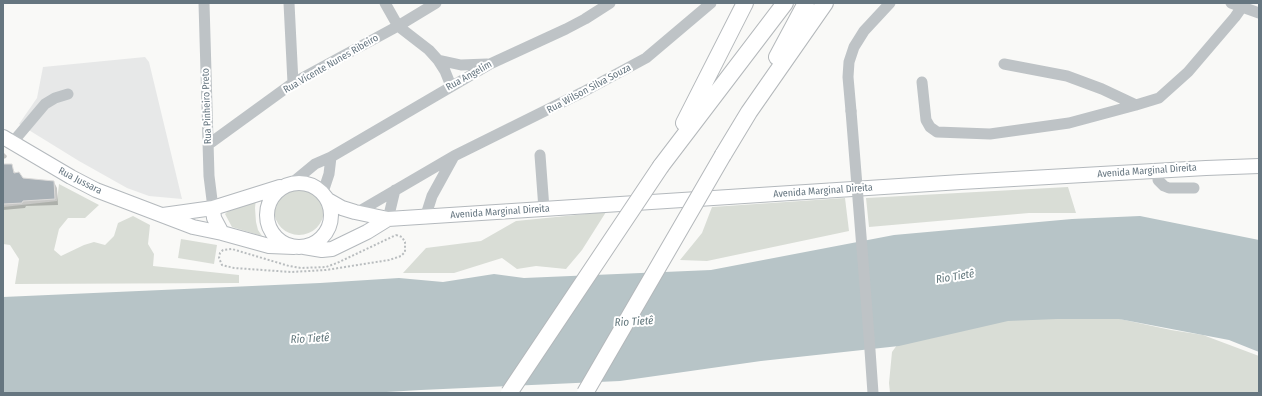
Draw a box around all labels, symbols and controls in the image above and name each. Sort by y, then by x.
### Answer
street label: Rua Vicente Nunes Ribeiro [281,32,381,96]
street label: Rua Angelim [444,58,494,94]
street label: Rua Wilson Silva Souza [545,62,633,116]
street label: Rua Pinheiro Preto [200,68,214,144]
street label: Avenida Marginal Direita [1097,162,1197,180]
street label: Rua Jussara [56,165,104,197]
street label: Avenida Marginal Direita [773,182,873,200]
street label: Avenida Marginal Direita [450,203,550,221]
water label: Rio Tietê [935,267,975,287]
water label: Rio Tietê [614,314,654,330]
water label: Rio Tietê [290,331,330,347]

